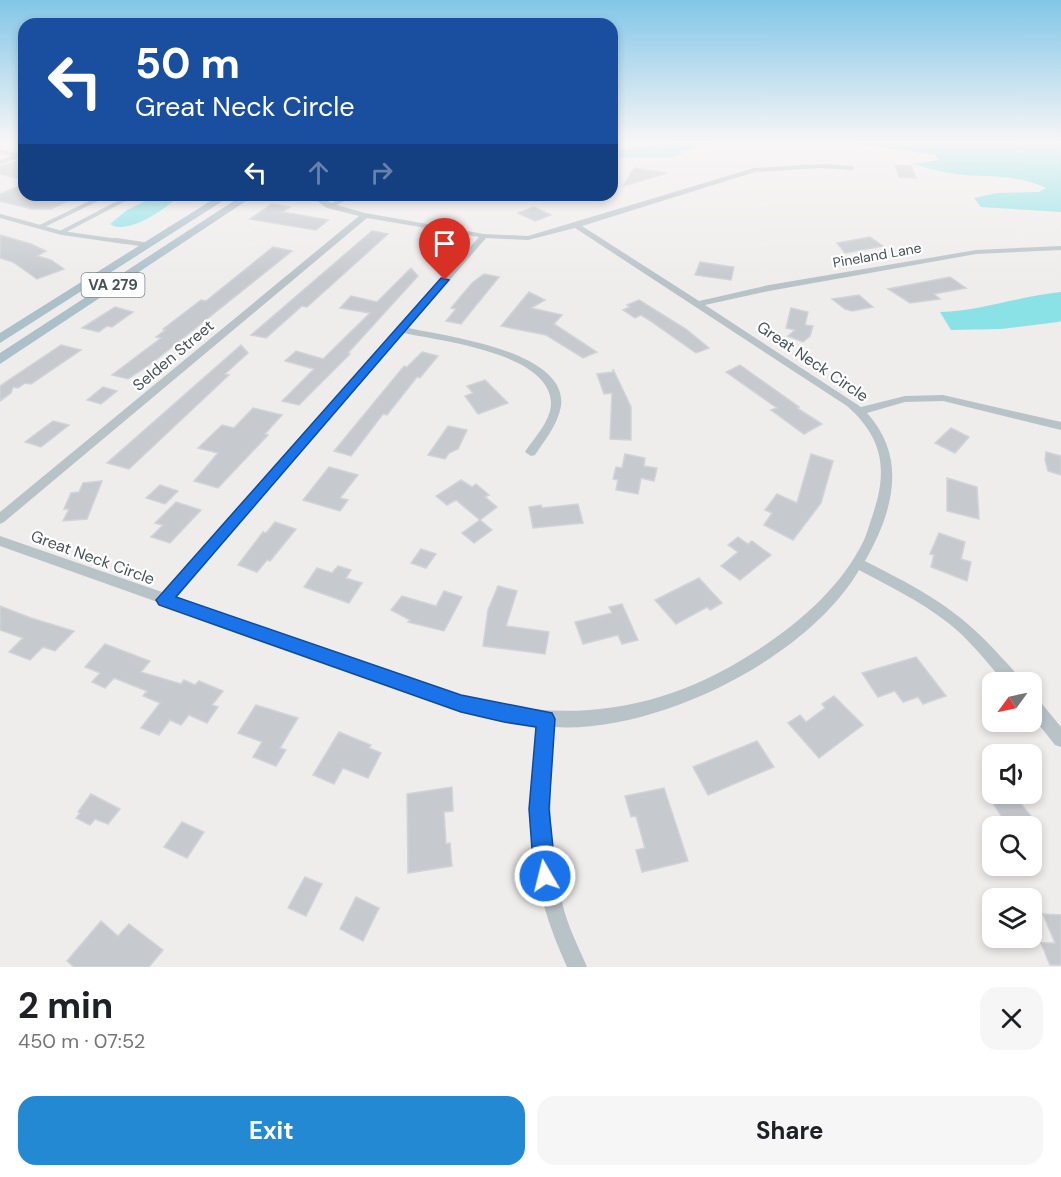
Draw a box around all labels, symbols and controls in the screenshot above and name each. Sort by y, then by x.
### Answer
text: 50 m [135,36,240,91]
icon: left [36,42,114,120]
text: Great Neck Circle [135,89,355,124]
icon: left [239,156,272,189]
icon: ahead [302,156,335,189]
icon: right [365,156,398,189]
pin [419,218,470,280]
icon: arrive [428,227,461,260]
street label: Pineland Lane [831,238,923,272]
road number: VA 279 [82,273,144,297]
street label: Selden Street [128,315,218,396]
street label: Great Neck Circle [753,316,873,407]
street label: Great Neck Circle [28,525,158,590]
north arrow [982,672,1042,732]
map controls [982,672,1042,948]
button: sound [982,744,1042,804]
button: search [982,816,1042,876]
position arrow [513,844,577,908]
button: layers [982,888,1042,948]
text: 2 min [18,982,113,1029]
button: close [980,987,1043,1050]
text: 450 m · 07:52 [18,1028,145,1054]
button: Exit [18,1096,525,1165]
button: Share [537,1096,1043,1165]

